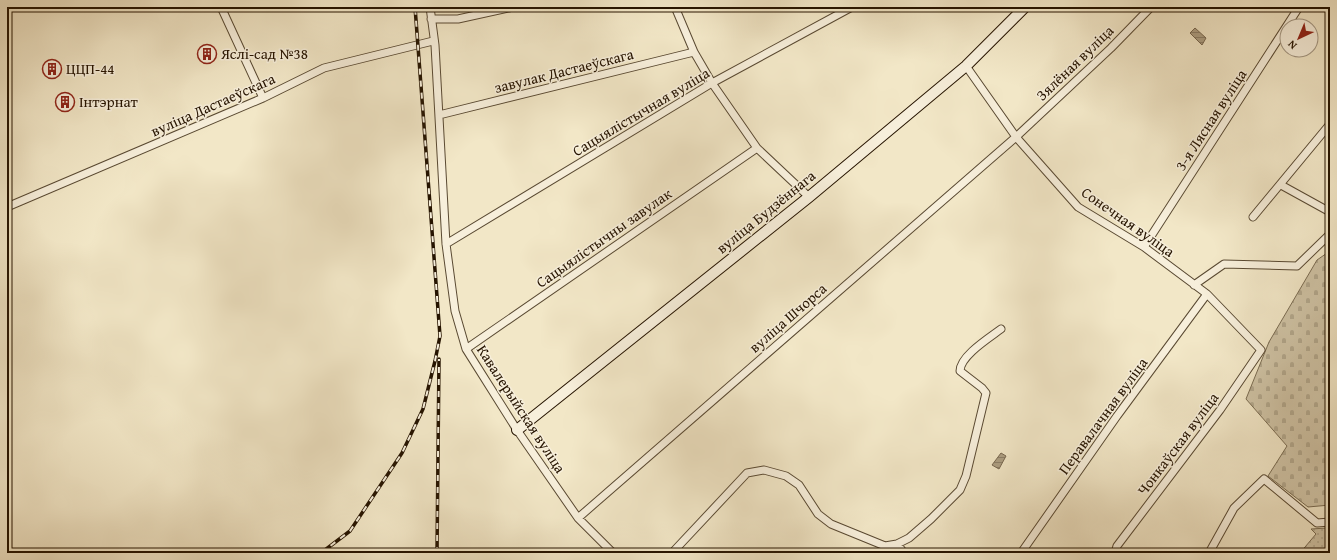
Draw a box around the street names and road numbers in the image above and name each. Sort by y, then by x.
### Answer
street label: Зялёная вуліца [1031,20,1119,105]
street label: завулак Дастаеўскага [492,43,636,98]
street label: Сацыялістычная вуліца [568,62,714,161]
street label: 3-я Лясная вуліца [1170,64,1252,174]
street label: вуліца Дастаеўскага [147,67,279,141]
street label: вуліца Будзённага [712,164,820,258]
street label: Сонечная вуліца [1077,182,1180,262]
street label: Сацыялістычны завулак [532,183,676,292]
street label: вуліца Шчорса [744,277,832,357]
street label: Кавалерыйская вуліца [472,340,571,478]
street label: Перавалачная вуліца [1053,352,1153,478]
street label: Чонкаўская вуліца [1132,387,1224,499]

